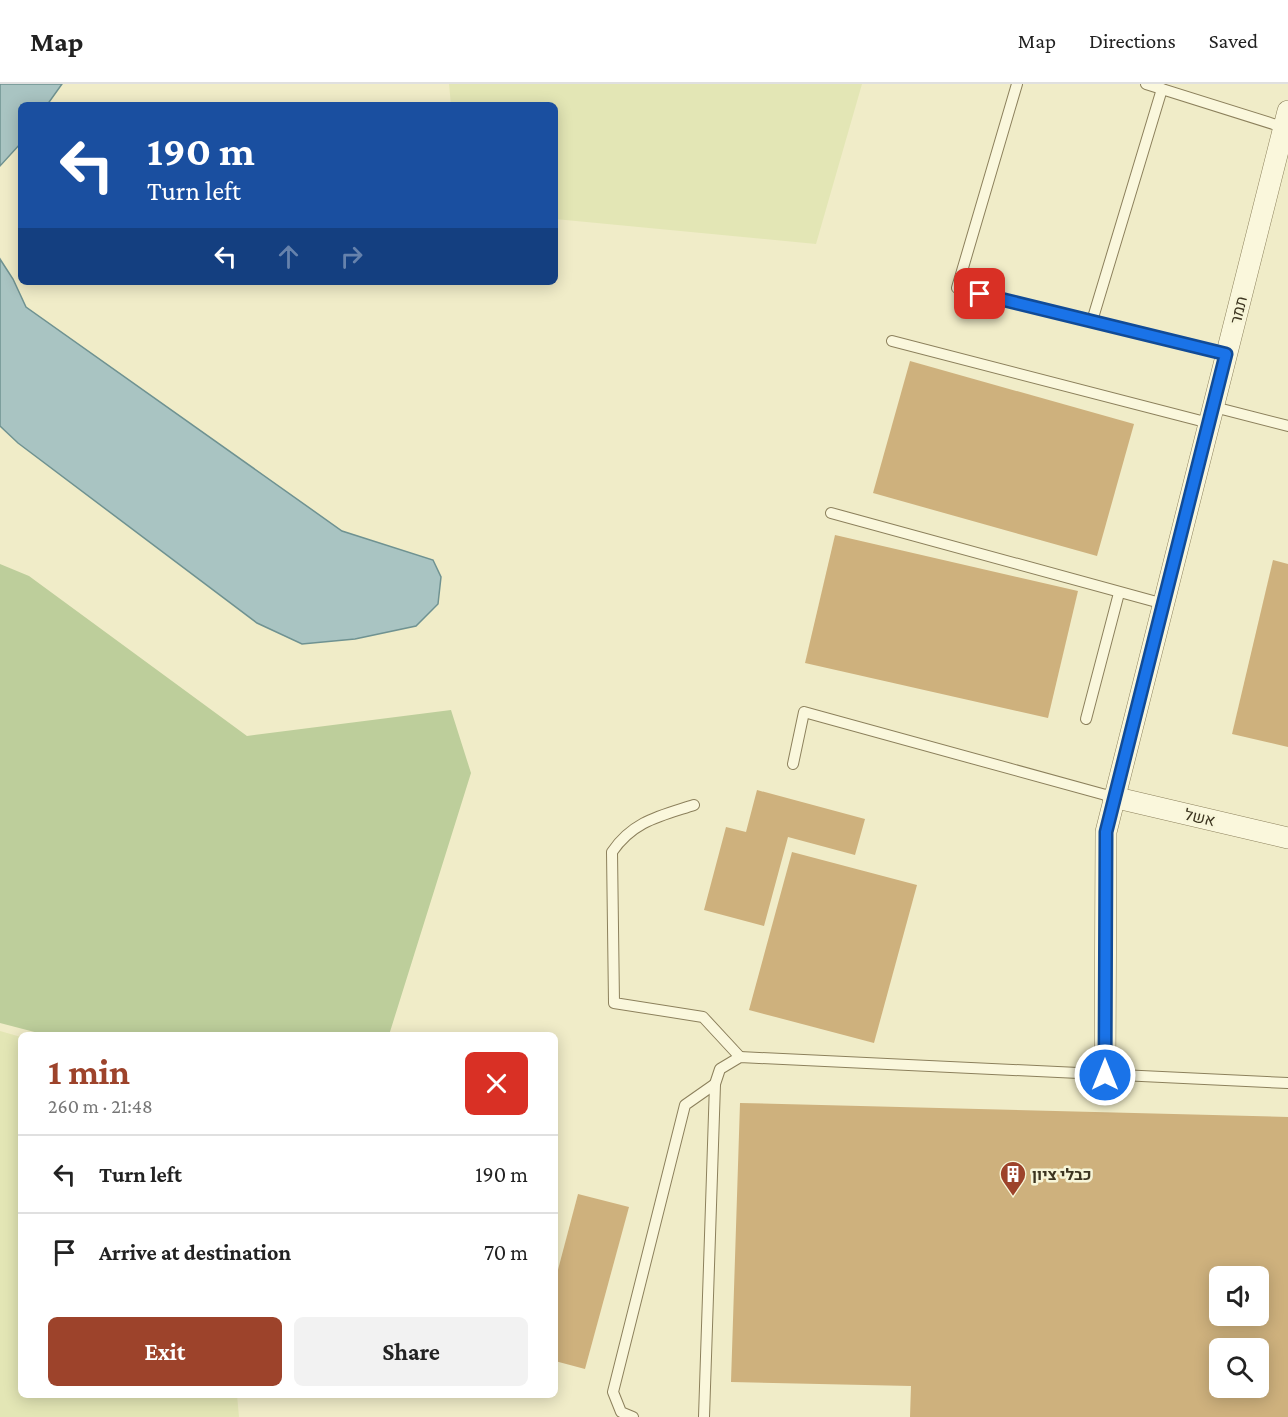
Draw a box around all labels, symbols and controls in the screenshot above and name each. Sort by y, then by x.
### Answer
text: Map [30,26,83,57]
text: Map [1018,29,1056,53]
text: Directions [1089,29,1176,53]
text: Saved [1209,29,1258,53]
icon: left [48,126,126,204]
text: 190 m [147,127,255,174]
text: Turn left [147,176,241,206]
icon: left [209,240,242,273]
icon: ahead [272,240,305,273]
icon: right [335,240,368,273]
pin [954,268,1005,319]
icon: arrive [963,277,996,310]
street label: תמר [1227,294,1250,326]
street label: אשל [1183,806,1217,829]
position arrow [1073,1043,1137,1107]
text: 1 min [48,1052,130,1092]
button: close [465,1052,528,1115]
text: 260 m · 21:48 [48,1095,153,1117]
icon: left [48,1158,81,1191]
building icon: כבלי ציון [998,1159,1028,1197]
text: Turn left [99,1162,182,1187]
text: 190 m [475,1162,528,1187]
place label: כבלי ציון [1032,1166,1092,1183]
icon: arrive [48,1236,81,1269]
text: Arrive at destination [99,1240,291,1265]
text: 70 m [484,1240,528,1265]
map controls [1209,1266,1269,1398]
button: sound [1209,1266,1269,1326]
button: Exit [48,1317,282,1386]
button: Share [294,1317,528,1386]
button: search [1209,1338,1269,1398]

